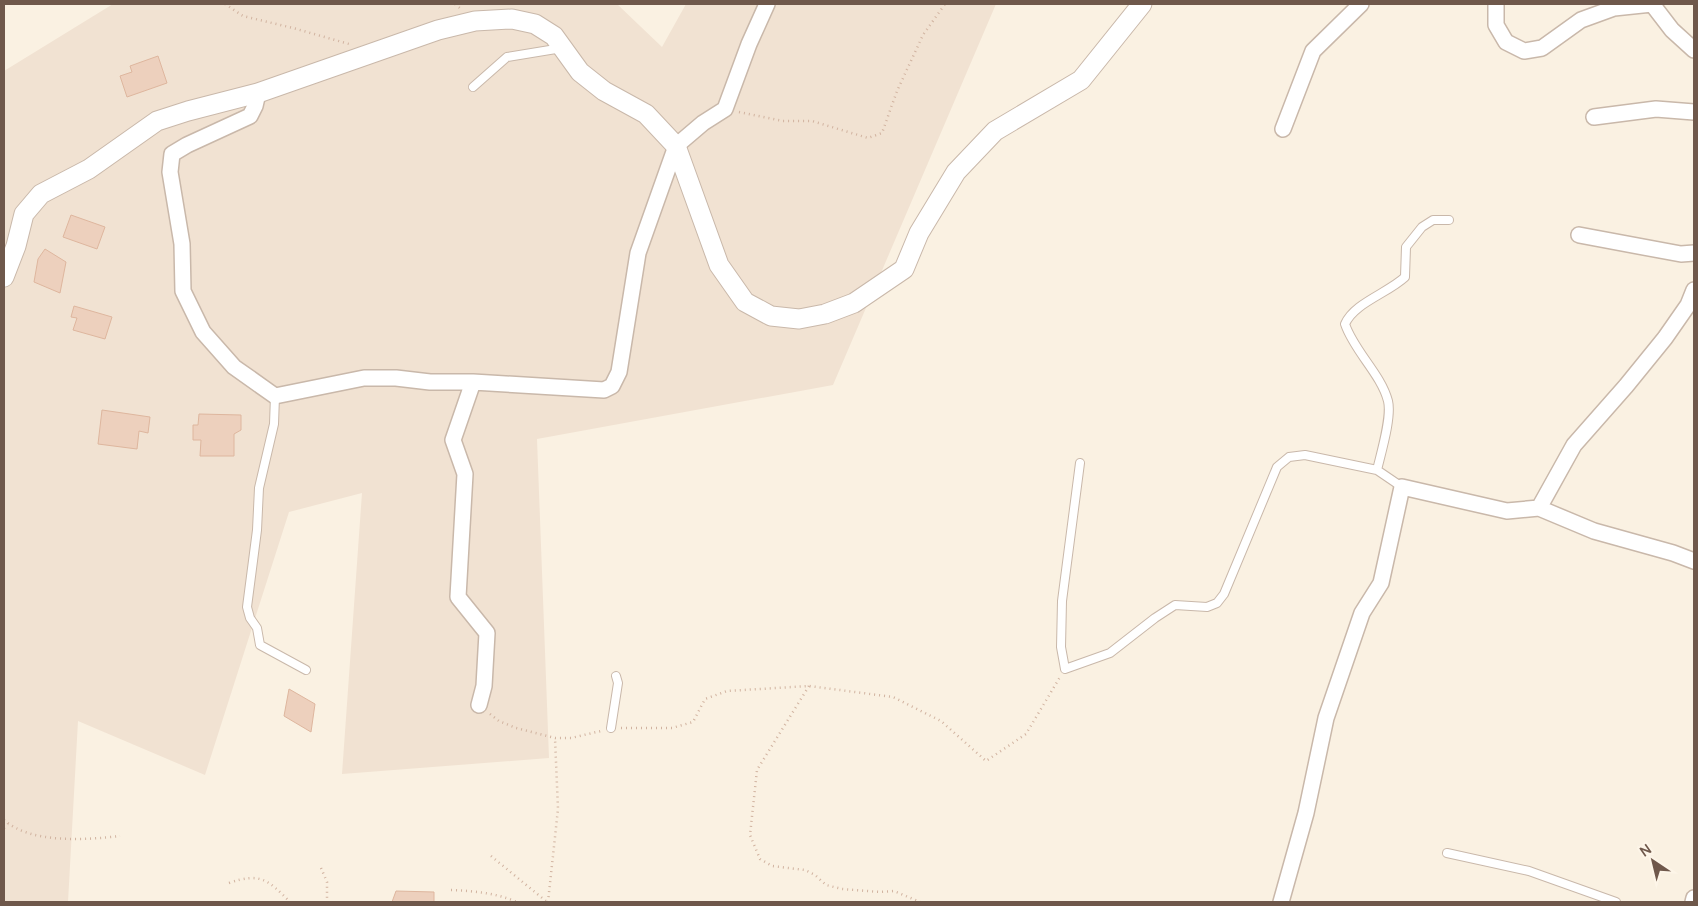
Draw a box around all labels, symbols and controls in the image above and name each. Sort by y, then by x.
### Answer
north arrow [1628,836,1678,886]
text: N [1636,839,1655,861]

